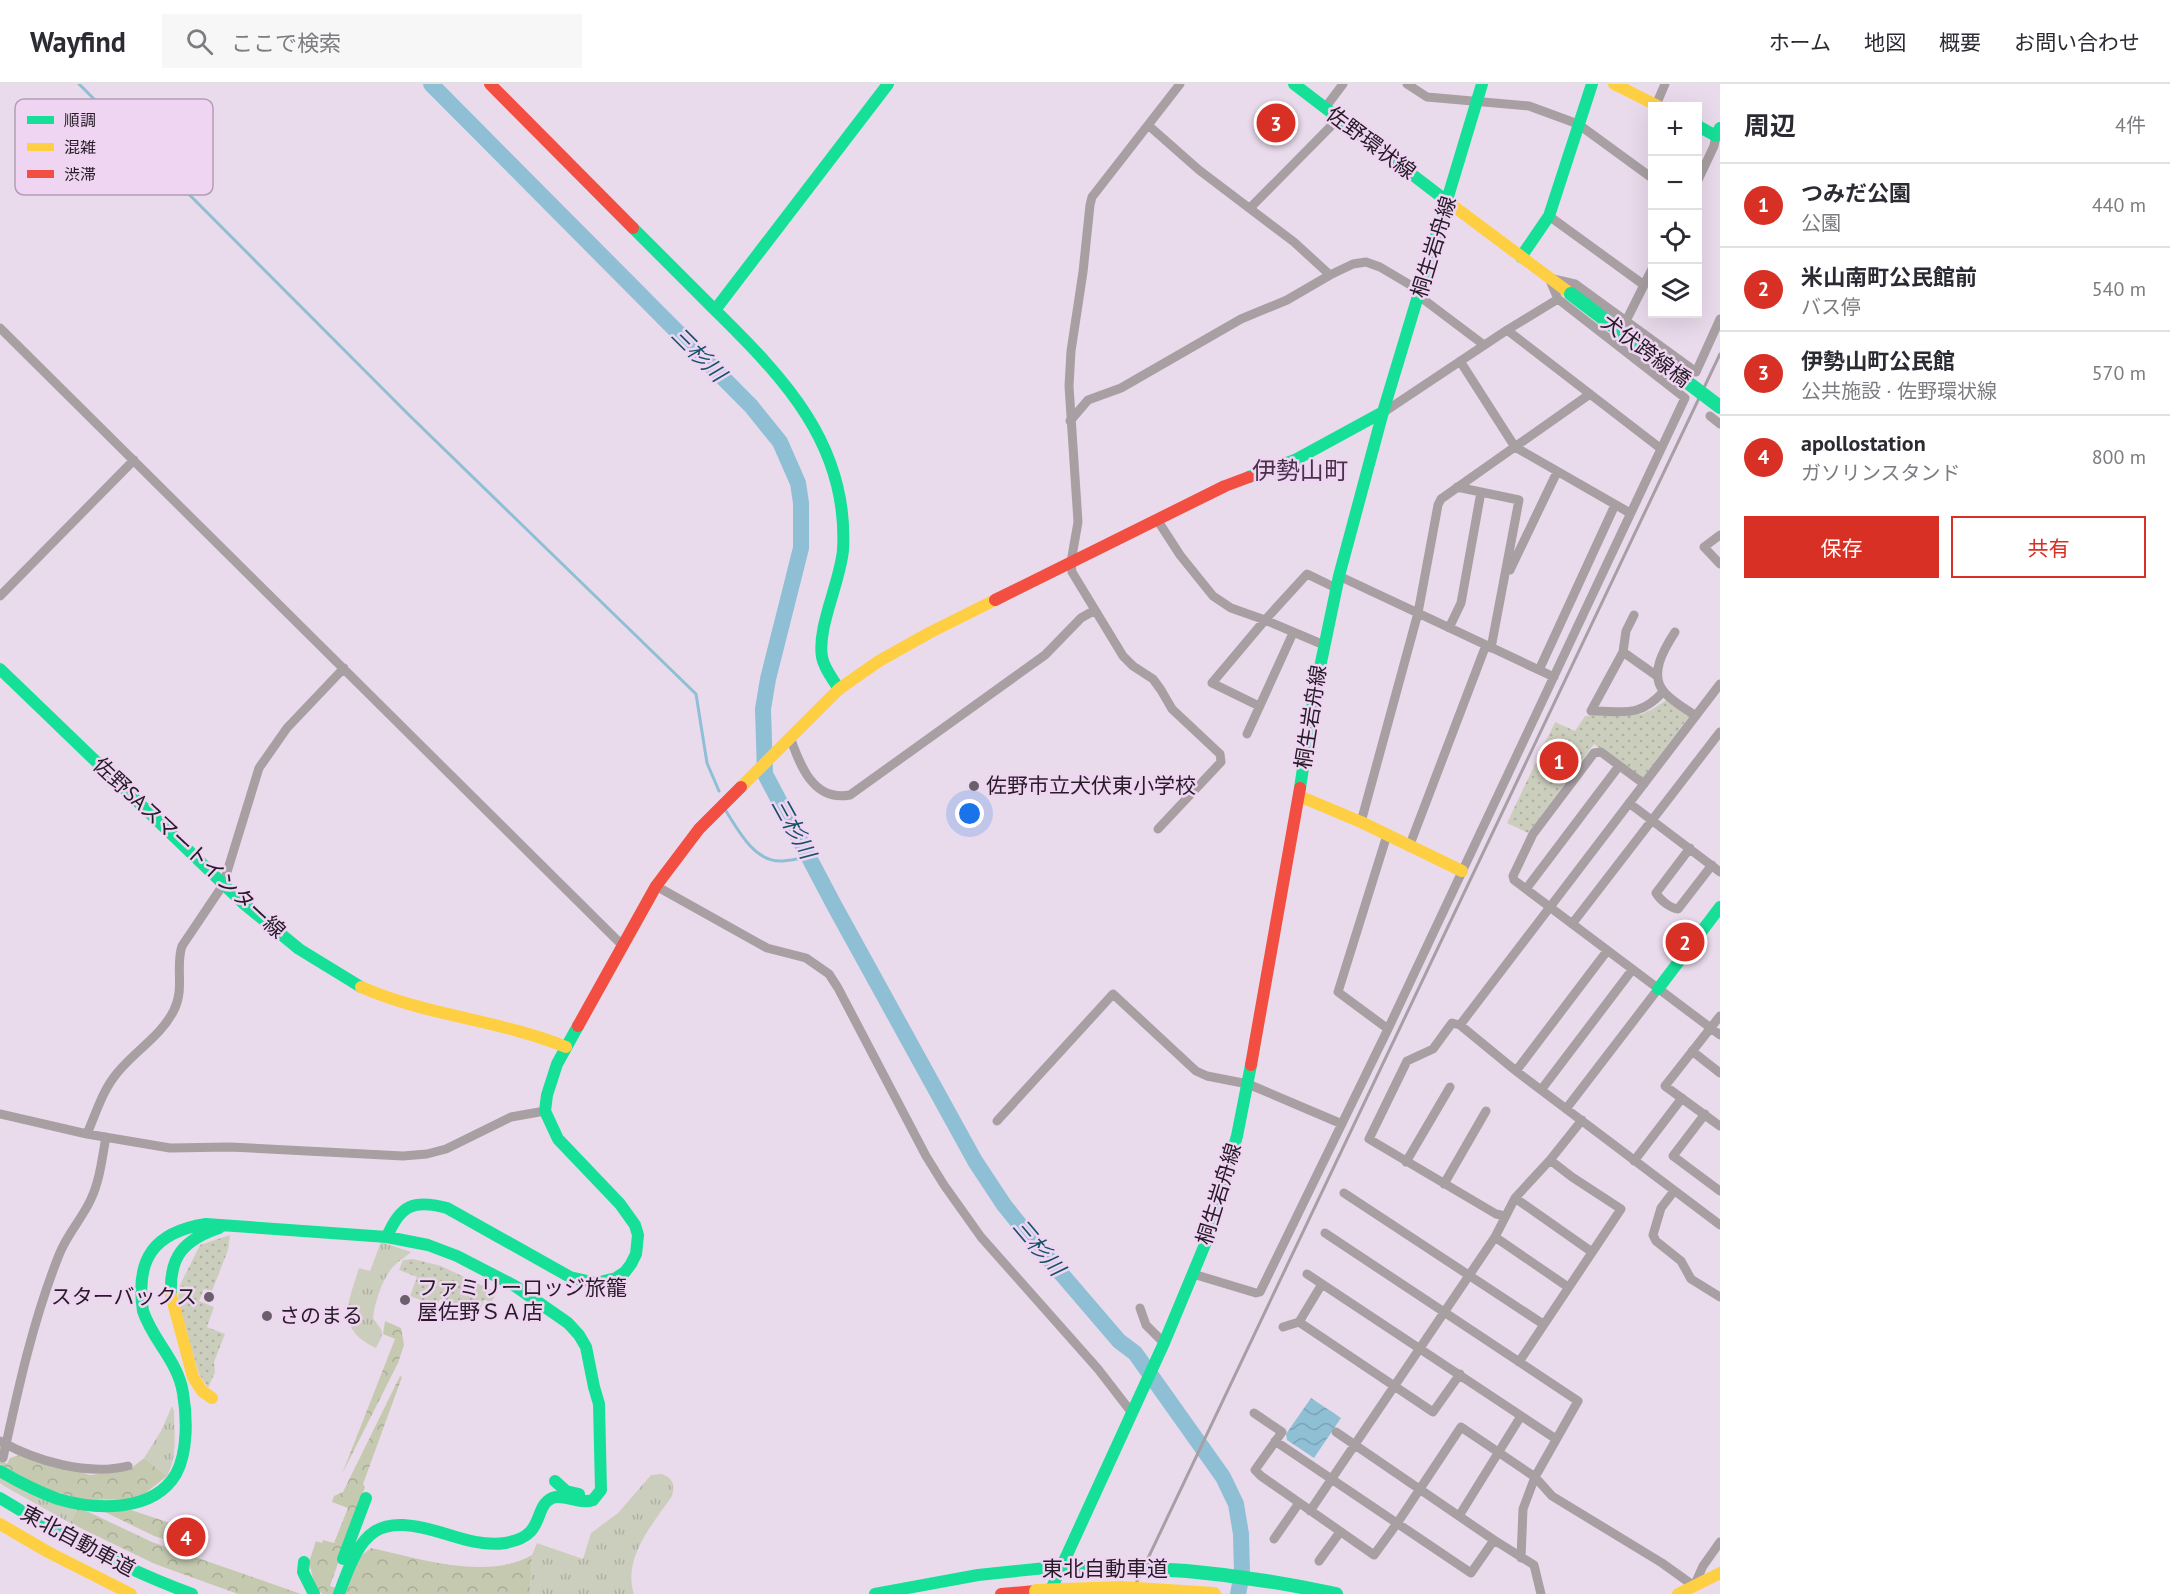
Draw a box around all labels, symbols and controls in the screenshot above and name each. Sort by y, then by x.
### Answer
search box [162,14,582,68]
text: Wayfind [30,23,126,60]
icon: search [183,25,216,58]
text: ここで検索 [231,29,341,57]
text: ホーム [1769,29,1831,56]
text: 地図 [1864,29,1906,56]
text: 概要 [1939,29,1981,56]
text: お問い合わせ [2014,29,2140,56]
legend [15,99,213,195]
pin: 3 [1256,100,1296,146]
street label: 佐野環状線 [1321,100,1421,185]
map controls [1648,102,1702,318]
button: + [1648,102,1702,156]
text: 周辺 [1744,109,1796,142]
text: 順調 [64,110,96,130]
text: 4件 [2115,112,2146,138]
text: 混雑 [64,137,96,157]
button: − [1648,156,1702,210]
text: 渋滞 [64,164,96,184]
text: つみだ公園 [1801,179,1911,207]
text: 1 [1758,192,1769,218]
text: 440 m [2092,192,2146,218]
street label: 桐生岩舟線 [1405,193,1462,301]
button: locate [1648,210,1702,264]
text: 公園 [1801,210,1841,236]
text: 米山南町公民館前 [1801,263,1977,291]
button: layers [1648,264,1702,318]
text: 2 [1758,276,1769,302]
text: 540 m [2092,276,2146,302]
text: バス停 [1801,294,1861,320]
street label: 犬伏跨線橋 [1596,308,1696,393]
water label: 三杉川 [666,321,734,389]
text: 伊勢山町公民館 [1801,347,1955,375]
text: 3 [1758,360,1769,386]
text: 570 m [2092,360,2146,386]
text: 公共施設 · 佐野環状線 [1801,378,1997,404]
text: apollostation [1801,429,1926,457]
text: 4 [1758,444,1769,470]
text: 800 m [2092,444,2146,470]
district label: 伊勢山町 [1252,455,1348,486]
text: ガソリンスタンド [1801,460,1961,486]
button: 保存 [1744,516,1939,578]
button: 共有 [1951,516,2146,578]
street label: 桐生岩舟線 [1289,663,1332,771]
pin: 1 [1540,738,1578,784]
street label: 佐野SAスマートインター線 [87,751,291,944]
place label: 佐野市立犬伏東小学校 [986,772,1196,799]
marker: 佐野市立犬伏東小学校 [967,779,981,793]
water label: 三杉川 [766,792,823,865]
your location [955,799,984,828]
pin: 2 [1666,920,1704,964]
street label: 桐生岩舟線 [1190,1140,1247,1248]
water label: 三杉川 [1007,1213,1072,1283]
place label: ファミリーロッジ旅籠 屋佐野ＳＡ店 [417,1274,627,1325]
place label: スターバックス [51,1283,197,1310]
marker: スターバックス [202,1290,216,1304]
marker: ファミリーロッジ旅籠 屋佐野ＳＡ店 [398,1293,412,1307]
place label: さのまる [279,1302,363,1329]
marker: さのまる [260,1309,274,1323]
street label: 東北自動車道 [16,1499,140,1582]
pin: 4 [166,1514,206,1560]
street label: 東北自動車道 [1042,1555,1168,1582]

